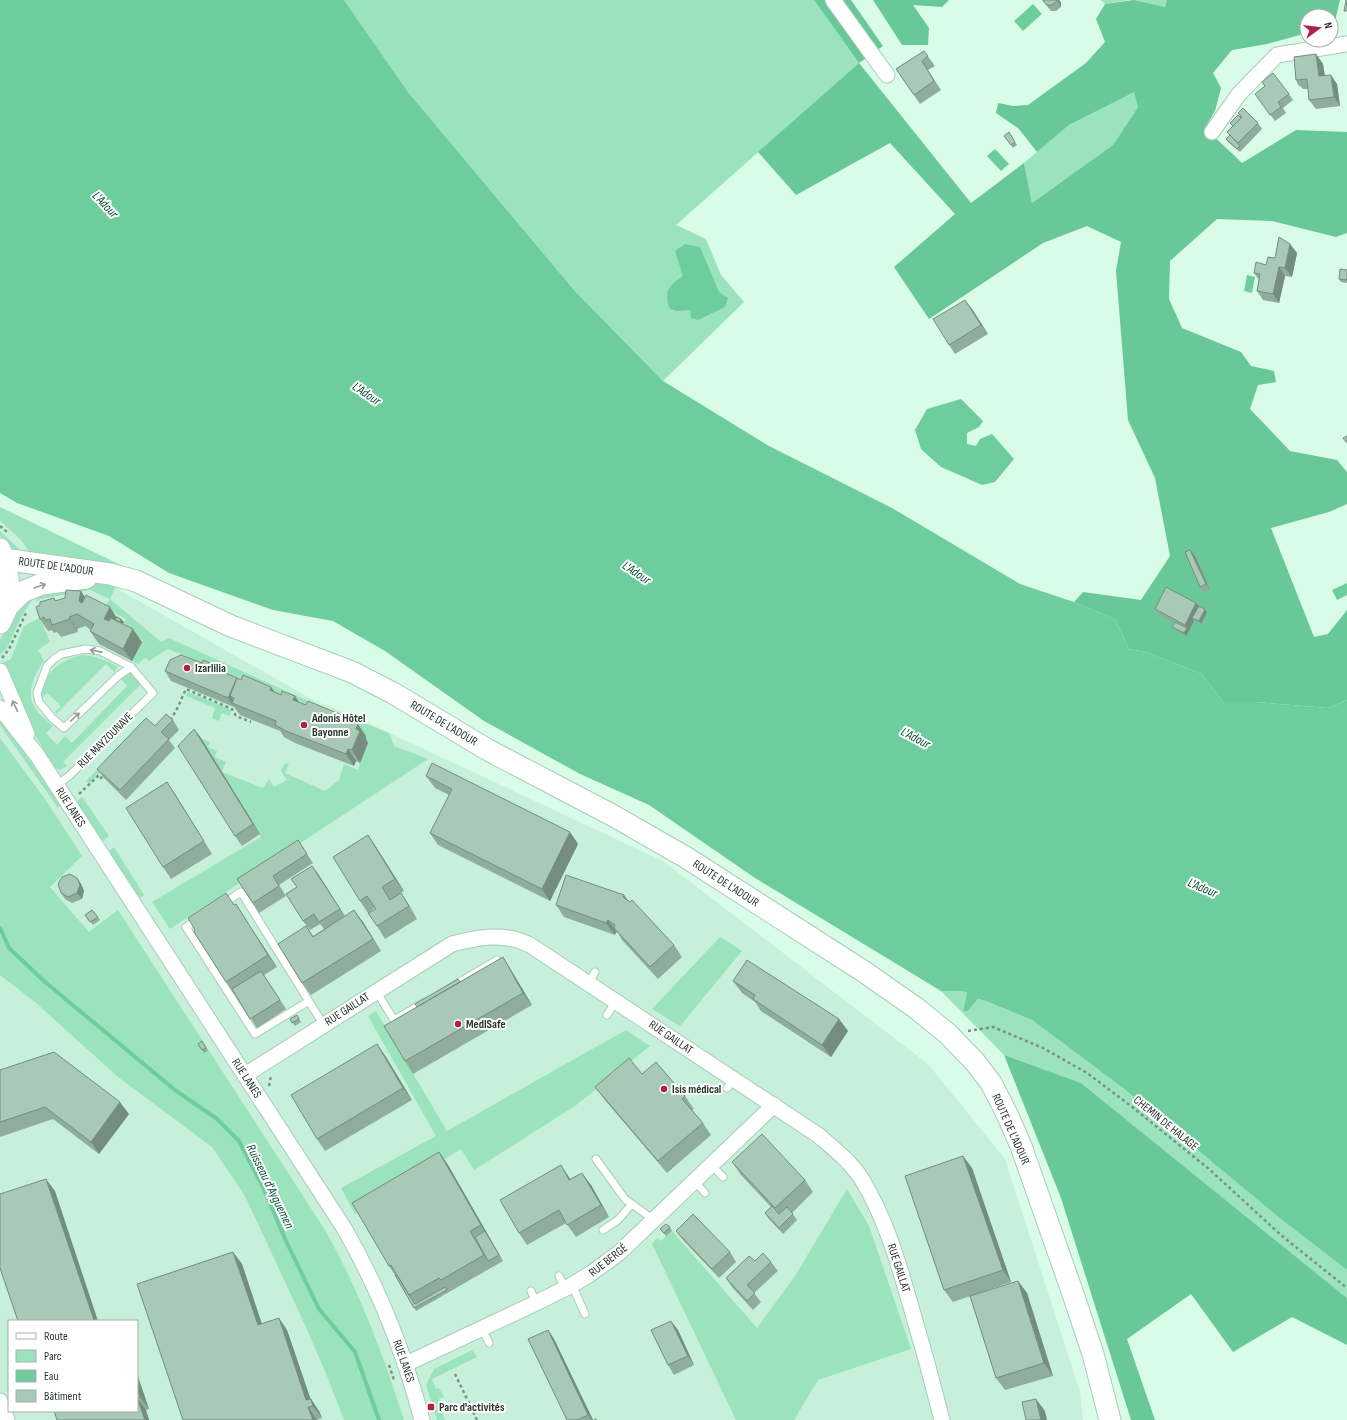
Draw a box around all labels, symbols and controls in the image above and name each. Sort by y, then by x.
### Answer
north arrow [1299,8,1339,48]
text: N [1321,21,1335,30]
water label: L'Adour [89,188,123,222]
water label: L'Adour [349,379,385,410]
street label: ROUTE DE L'ADOUR [17,554,95,579]
water label: L'Adour [619,558,655,589]
one-way arrow [33,582,46,589]
one-way arrow [90,646,103,654]
place label: Izarlilia [195,661,226,676]
marker: Izarlilia [182,663,192,673]
street label: ROUTE DE L'ADOUR [407,697,481,750]
one-way arrow [11,701,18,713]
street label: RUE MAYZOUNAVE [74,709,136,771]
place label: Adonis Hôtel Bayonne [311,711,365,740]
one-way arrow [70,713,80,722]
marker: Adonis Hôtel Bayonne [299,720,309,730]
water label: L'Adour [898,724,934,753]
street label: RUE LANES [52,785,89,830]
street label: ROUTE DE L'ADOUR [690,856,762,911]
water label: L'Adour [1185,875,1221,902]
street label: RUE GAILLAT [322,989,373,1029]
place label: MedISafe [466,1017,506,1032]
street label: RUE GAILLAT [646,1017,696,1058]
marker: MedISafe [453,1019,463,1029]
street label: RUE LANES [228,1056,265,1101]
place label: Isis médical [672,1082,721,1097]
marker: Isis médical [659,1084,669,1094]
street label: ROUTE DE L'ADOUR [988,1091,1033,1167]
street label: CHEMIN DE HALAGE [1130,1093,1201,1154]
water label: Ruisseau d'Ayguemen [243,1142,298,1232]
street label: RUE BERGÉ [586,1241,631,1280]
street label: RUE GAILLAT [884,1242,913,1295]
legend [8,1320,138,1412]
text: Route [44,1329,68,1344]
street label: RUE LANES [389,1338,418,1384]
text: Parc [44,1349,62,1364]
text: Eau [44,1369,58,1384]
text: Bâtiment [44,1389,82,1404]
place label: Parc d'activités [439,1400,505,1415]
marker: Parc d'activités [426,1402,436,1412]

